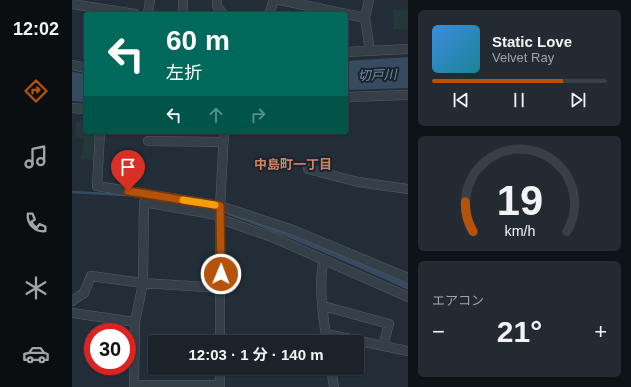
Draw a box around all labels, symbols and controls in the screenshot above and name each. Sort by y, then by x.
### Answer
text: 12:02 [13,19,59,39]
text: 60 m [166,25,230,56]
icon: left [100,28,152,80]
text: Static Love [492,33,572,50]
text: Velvet Ray [492,50,554,65]
text: 左折 [166,63,202,83]
water label: 切戸川 [357,67,399,83]
icon: directions [22,77,50,105]
icon: previous [450,89,472,111]
icon: pause [508,89,530,111]
icon: next [567,89,589,111]
icon: left [163,104,185,126]
icon: ahead [205,104,227,126]
icon: right [247,104,269,126]
icon: music [22,143,50,171]
pin [111,150,145,191]
icon: arrive [117,156,139,178]
district label: 中島町一丁目 [254,157,332,172]
text: 19 [496,176,543,223]
icon: phone [22,209,50,237]
text: km/h [504,222,535,238]
position arrow [200,253,242,295]
icon: climate [22,274,50,302]
text: エアコン [432,293,484,308]
text: 21° [497,315,542,348]
text: − [432,319,445,344]
text: + [594,319,607,344]
speed limit sign: 30 [84,323,136,375]
icon: car [22,340,50,368]
text: 12:03 · 1 分 · 140 m [188,346,324,363]

